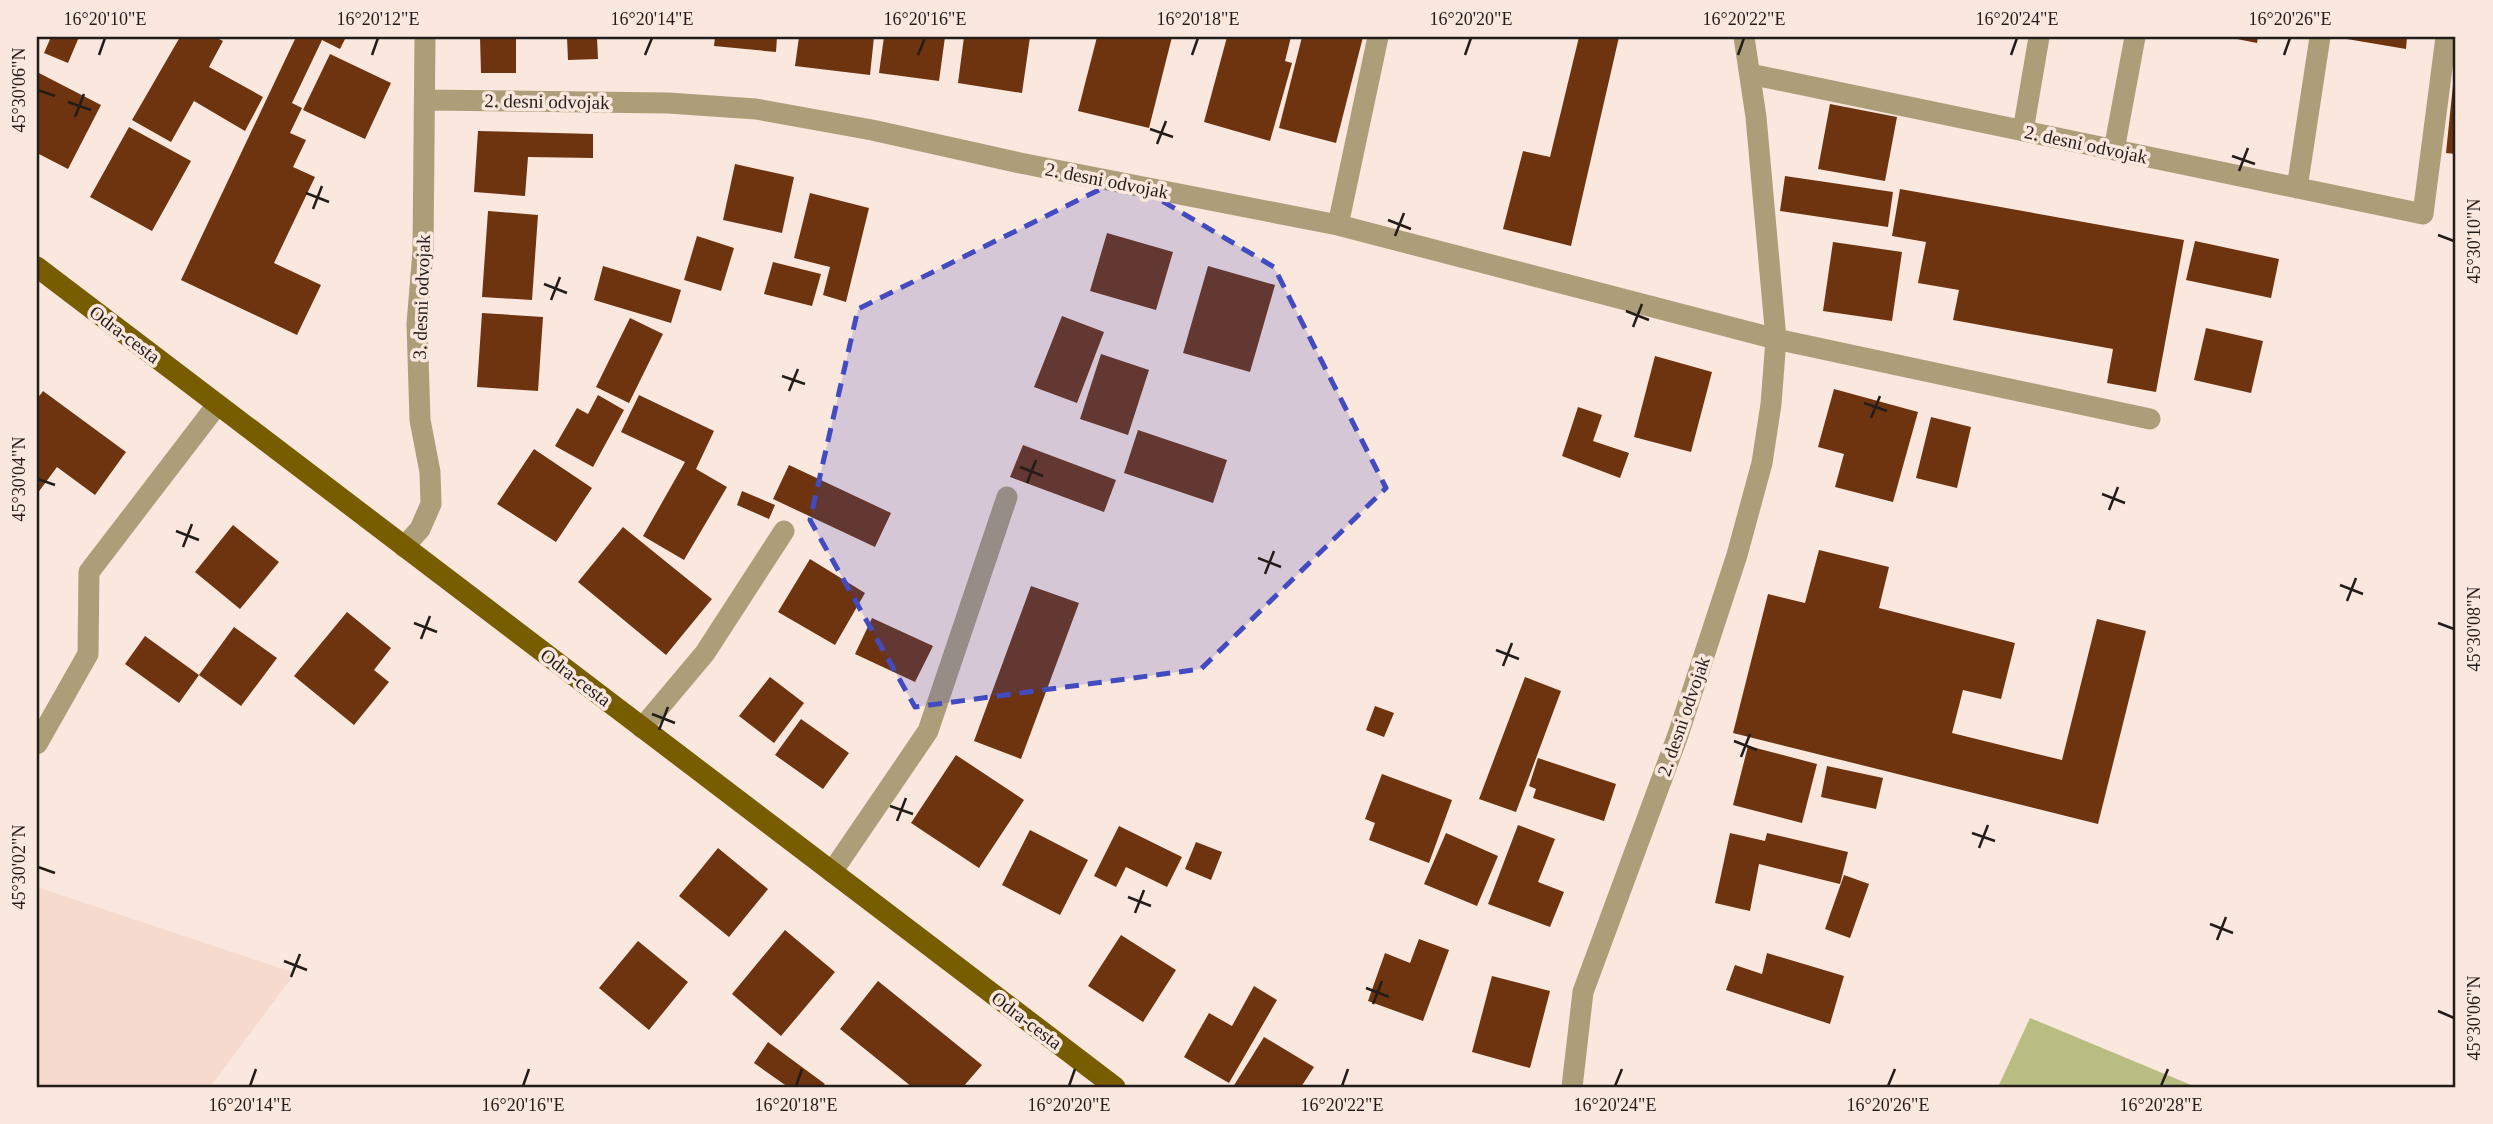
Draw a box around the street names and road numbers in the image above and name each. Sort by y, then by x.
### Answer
street label: 2. desni odvojak [484,90,610,113]
street label: 2. desni odvojak [2023,121,2150,168]
street label: 2. desni odvojak [1044,158,1171,203]
street label: 3. desni odvojak [409,234,434,360]
street label: Odra-cesta [86,301,164,368]
street label: Odra-cesta [537,644,615,711]
street label: 2. desni odvojak [1653,653,1714,779]
street label: Odra-cesta [988,987,1066,1054]

